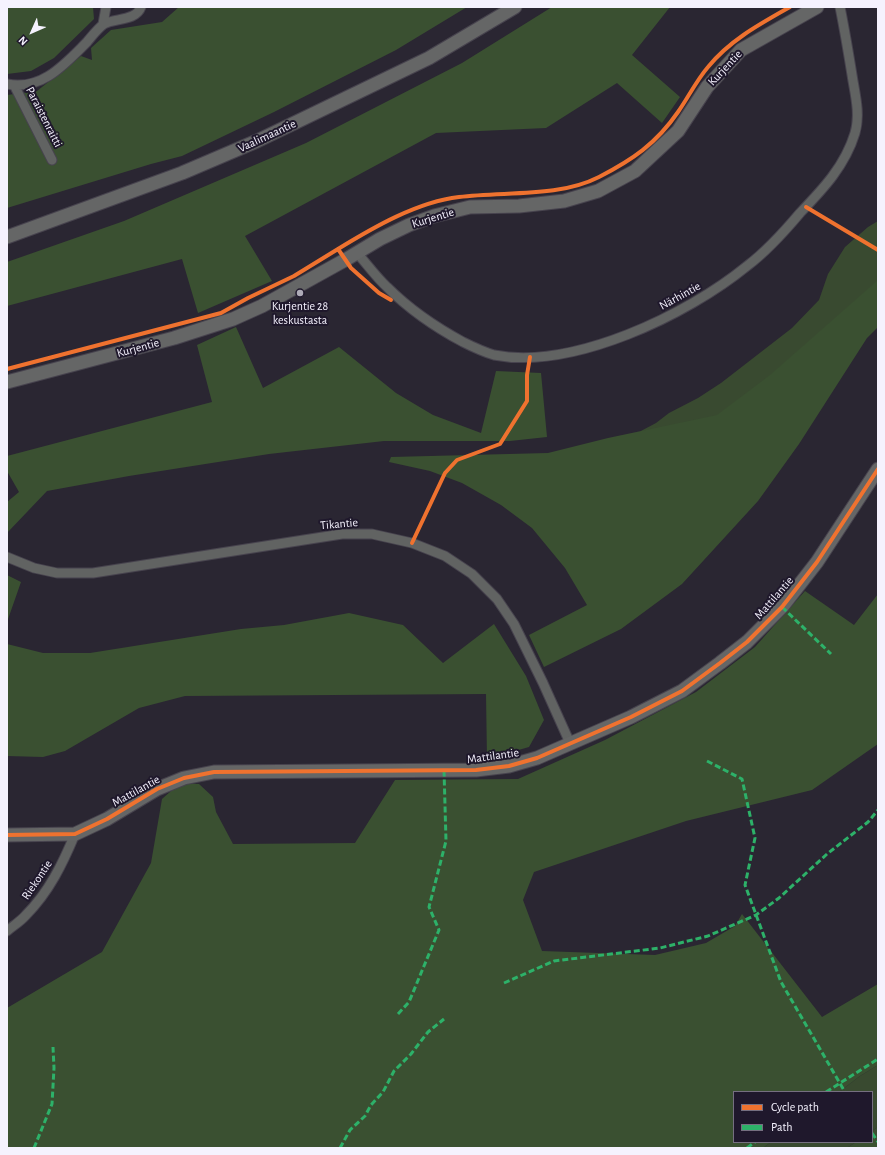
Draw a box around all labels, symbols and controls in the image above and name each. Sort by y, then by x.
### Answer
north arrow [12,12,52,52]
text: N [17,34,30,47]
street label: Kurjentie [705,47,745,89]
street label: Paraistenraitti [23,84,65,150]
street label: Vaalimaantie [236,116,298,156]
street label: Kurjentie [410,205,456,231]
street label: Närhintie [657,279,703,313]
marker: Kurjentie 28 keskustasta [295,288,305,298]
place label: Kurjentie 28 keskustasta [272,299,328,327]
street label: Kurjentie [115,335,161,361]
street label: Tikantie [319,515,359,533]
street label: Mattilantie [751,574,797,622]
street label: Mattilantie [466,745,520,767]
street label: Mattilantie [110,772,162,810]
street label: Riekontie [19,857,55,903]
legend [733,1091,873,1143]
text: Cycle path [771,1101,819,1113]
text: Path [771,1121,793,1133]

